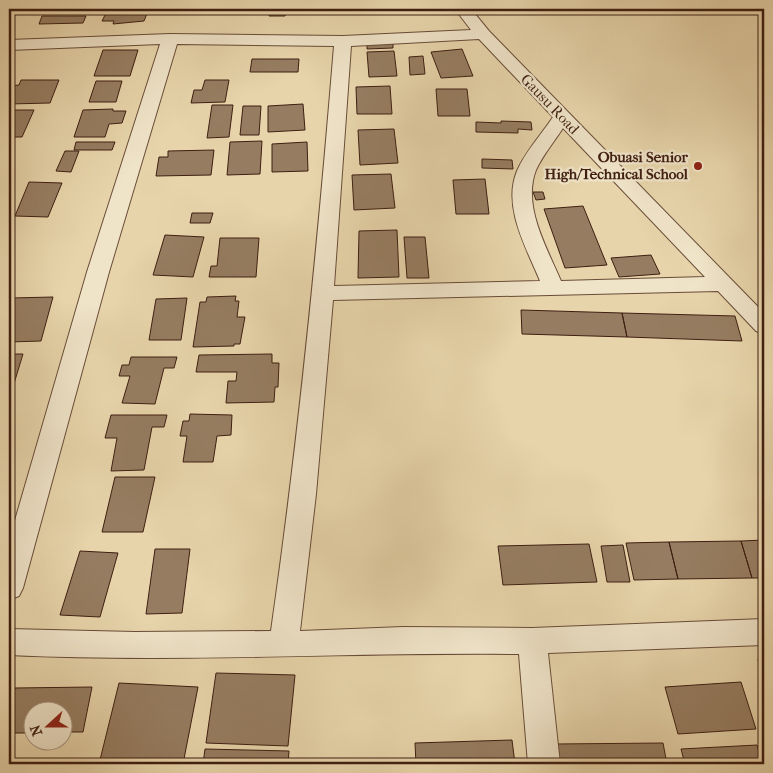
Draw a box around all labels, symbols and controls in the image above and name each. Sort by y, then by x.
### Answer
street label: Gausu Road [517,70,584,138]
place label: Obuasi Senior High/Technical School [545,148,689,183]
marker: Obuasi Senior High/Technical School [692,160,704,172]
north arrow [22,700,72,750]
text: N [26,722,46,738]

